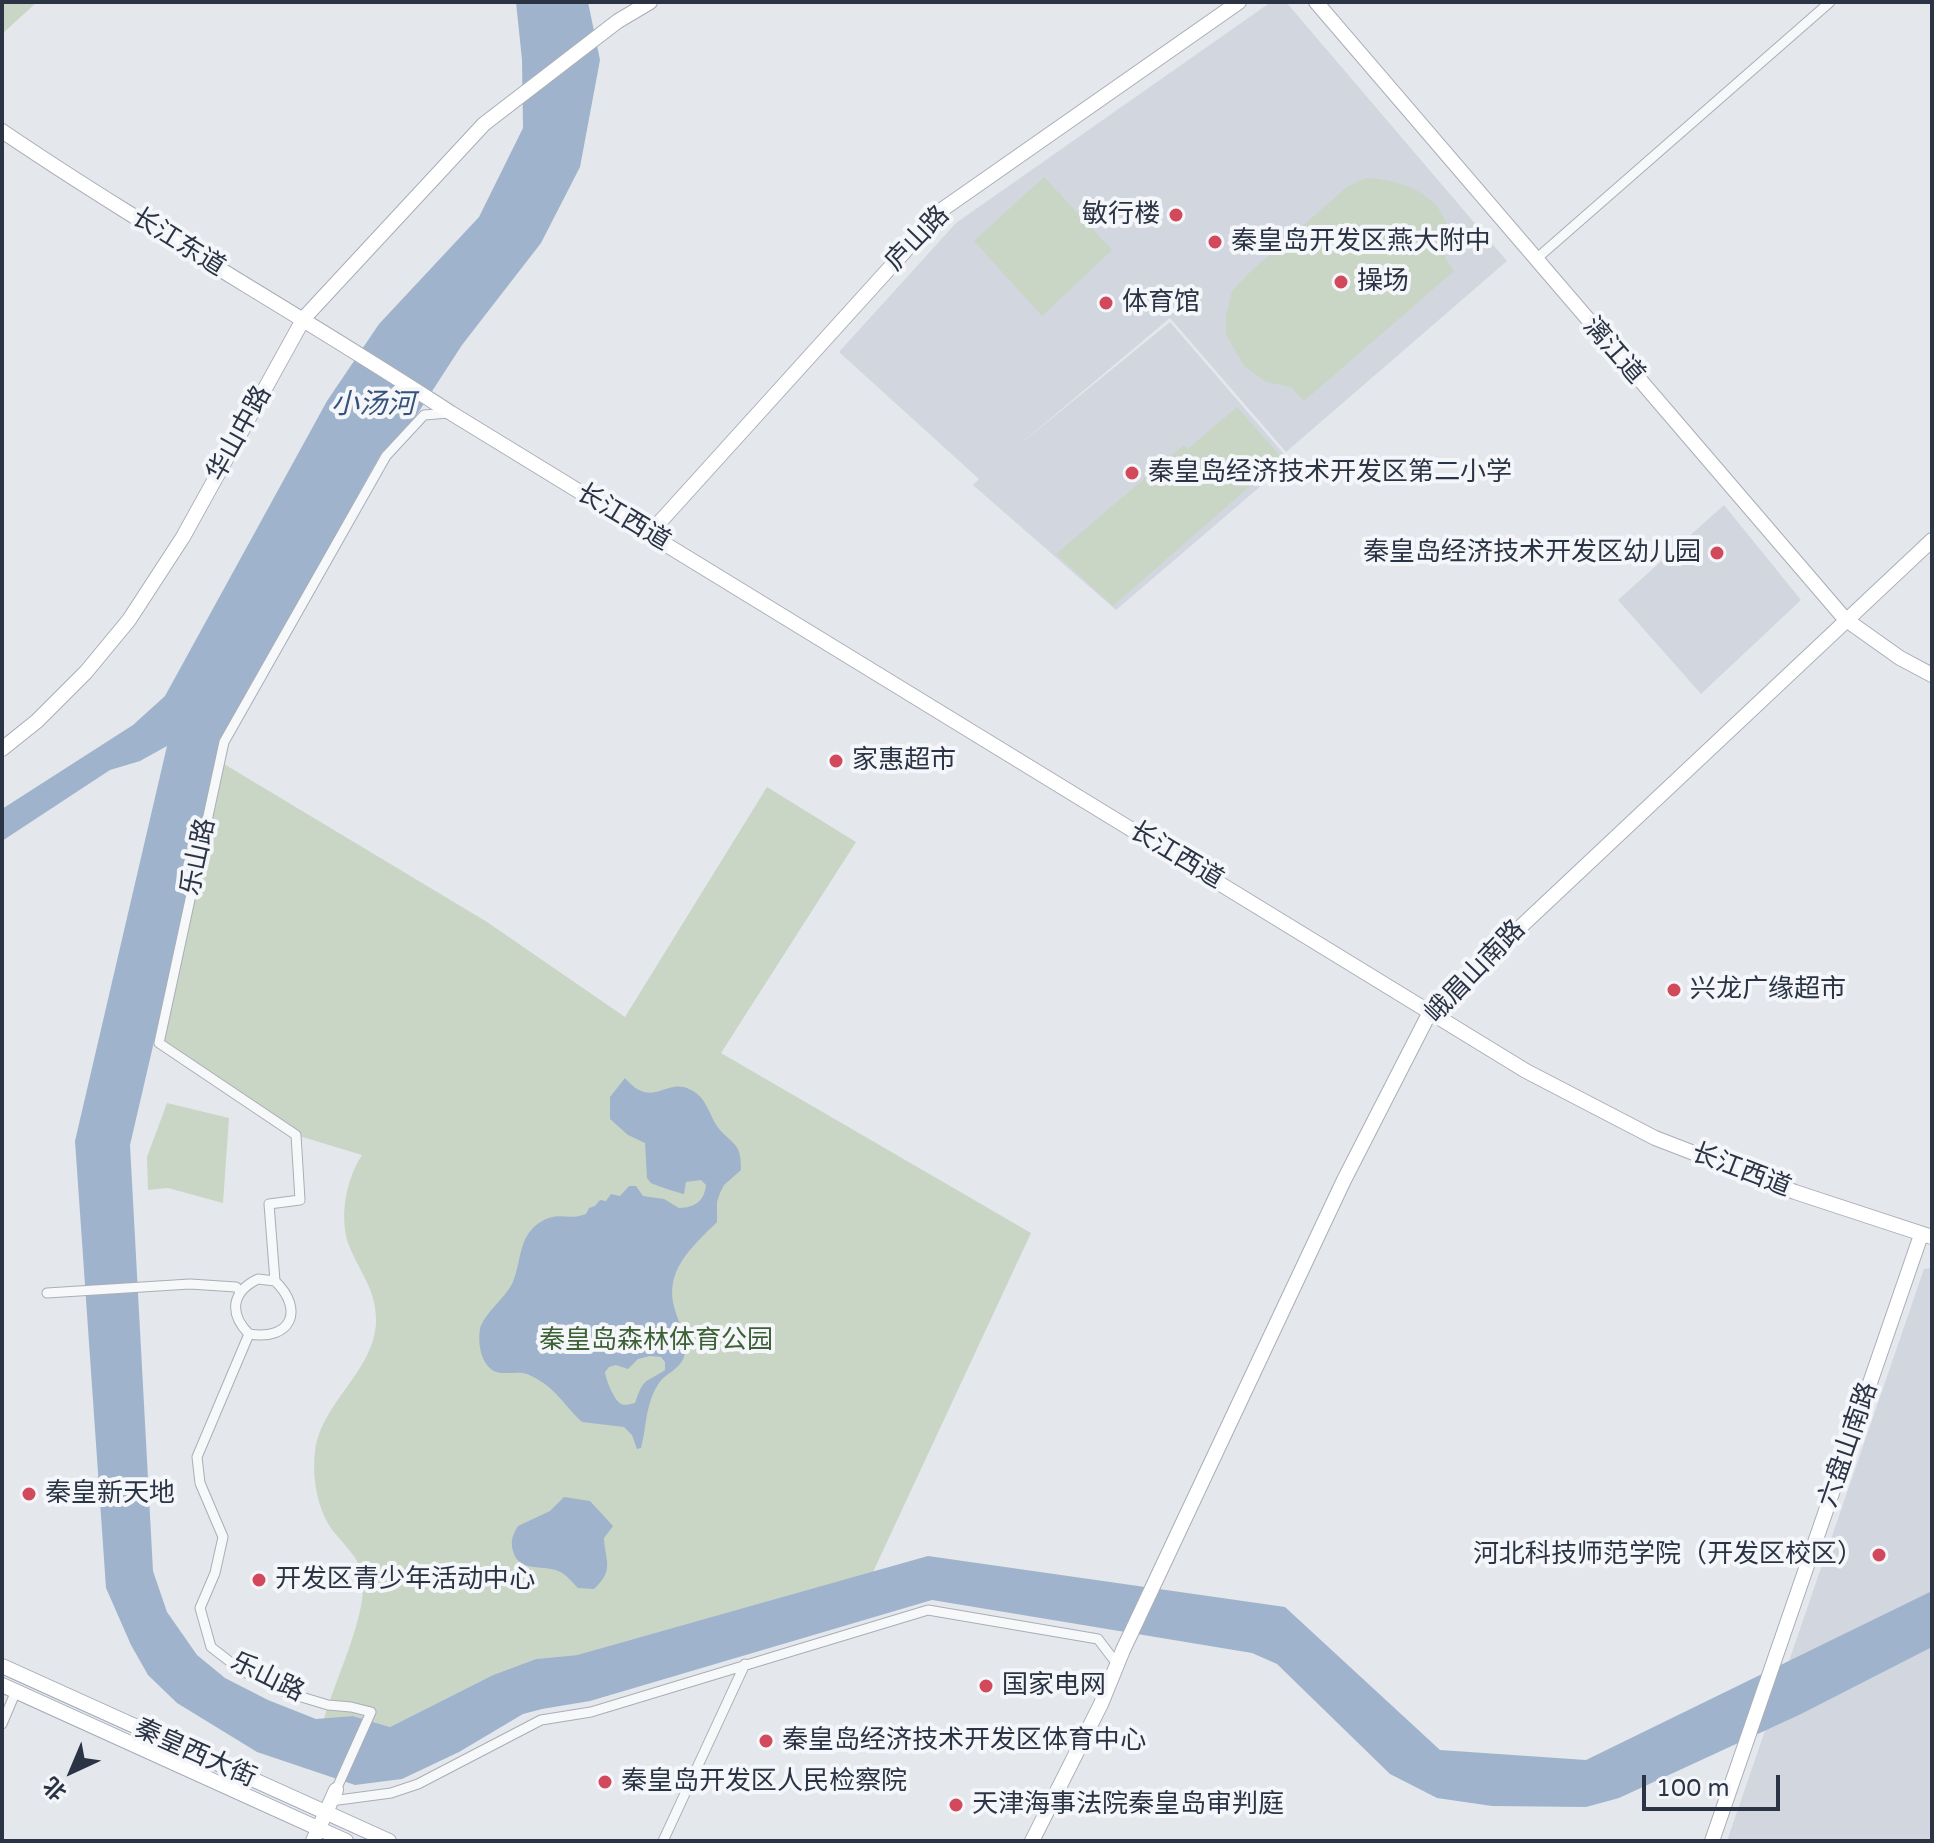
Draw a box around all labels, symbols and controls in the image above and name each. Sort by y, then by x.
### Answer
place label: 敏行楼 [1082,199,1160,231]
street label: 庐山路 [880,200,956,278]
street label: 长江东道 [126,202,230,284]
marker: 敏行楼 [1167,206,1185,224]
place label: 秦皇岛开发区燕大附中 [1231,226,1491,258]
marker: 秦皇岛开发区燕大附中 [1206,233,1224,251]
place label: 操场 [1357,266,1409,298]
marker: 操场 [1332,273,1350,291]
place label: 体育馆 [1122,287,1200,319]
marker: 体育馆 [1097,294,1115,312]
street label: 漓江道 [1576,311,1650,391]
street label: 华山中路 [201,381,279,487]
water label: 小汤河 [331,389,415,423]
place label: 秦皇岛经济技术开发区第二小学 [1148,457,1512,489]
marker: 秦皇岛经济技术开发区第二小学 [1123,464,1141,482]
street label: 长江西道 [570,478,676,558]
place label: 秦皇岛经济技术开发区幼儿园 [1363,537,1701,569]
marker: 秦皇岛经济技术开发区幼儿园 [1708,544,1726,562]
place label: 家惠超市 [852,745,956,777]
marker: 家惠超市 [827,752,845,770]
street label: 乐山路 [176,816,222,898]
street label: 长江西道 [1123,816,1229,896]
street label: 峨眉山南路 [1420,914,1532,1030]
place label: 兴龙广缘超市 [1690,974,1846,1006]
marker: 兴龙广缘超市 [1665,981,1683,999]
street label: 长江西道 [1687,1138,1795,1204]
park label: 秦皇岛森林体育公园 [539,1325,773,1357]
street label: 六盘山南路 [1813,1378,1885,1512]
place label: 秦皇新天地 [45,1478,175,1510]
marker: 秦皇新天地 [20,1485,38,1503]
place label: 河北科技师范学院（开发区校区） [1473,1539,1863,1571]
marker: 河北科技师范学院（开发区校区） [1870,1546,1888,1564]
place label: 开发区青少年活动中心 [275,1564,535,1596]
marker: 开发区青少年活动中心 [250,1571,268,1589]
street label: 乐山路 [225,1647,309,1709]
place label: 国家电网 [1002,1670,1106,1702]
marker: 国家电网 [977,1677,995,1695]
street label: 秦皇西大街 [129,1713,261,1795]
place label: 秦皇岛经济技术开发区体育中心 [782,1725,1146,1757]
north arrow [32,1731,112,1811]
marker: 秦皇岛经济技术开发区体育中心 [757,1732,775,1750]
scale bar [1646,1759,1784,1809]
place label: 秦皇岛开发区人民检察院 [621,1766,907,1798]
text: 北 [38,1771,72,1805]
marker: 秦皇岛开发区人民检察院 [596,1773,614,1791]
text: 100 m [1656,1774,1730,1803]
place label: 天津海事法院秦皇岛审判庭 [972,1789,1284,1821]
marker: 天津海事法院秦皇岛审判庭 [947,1796,965,1814]

